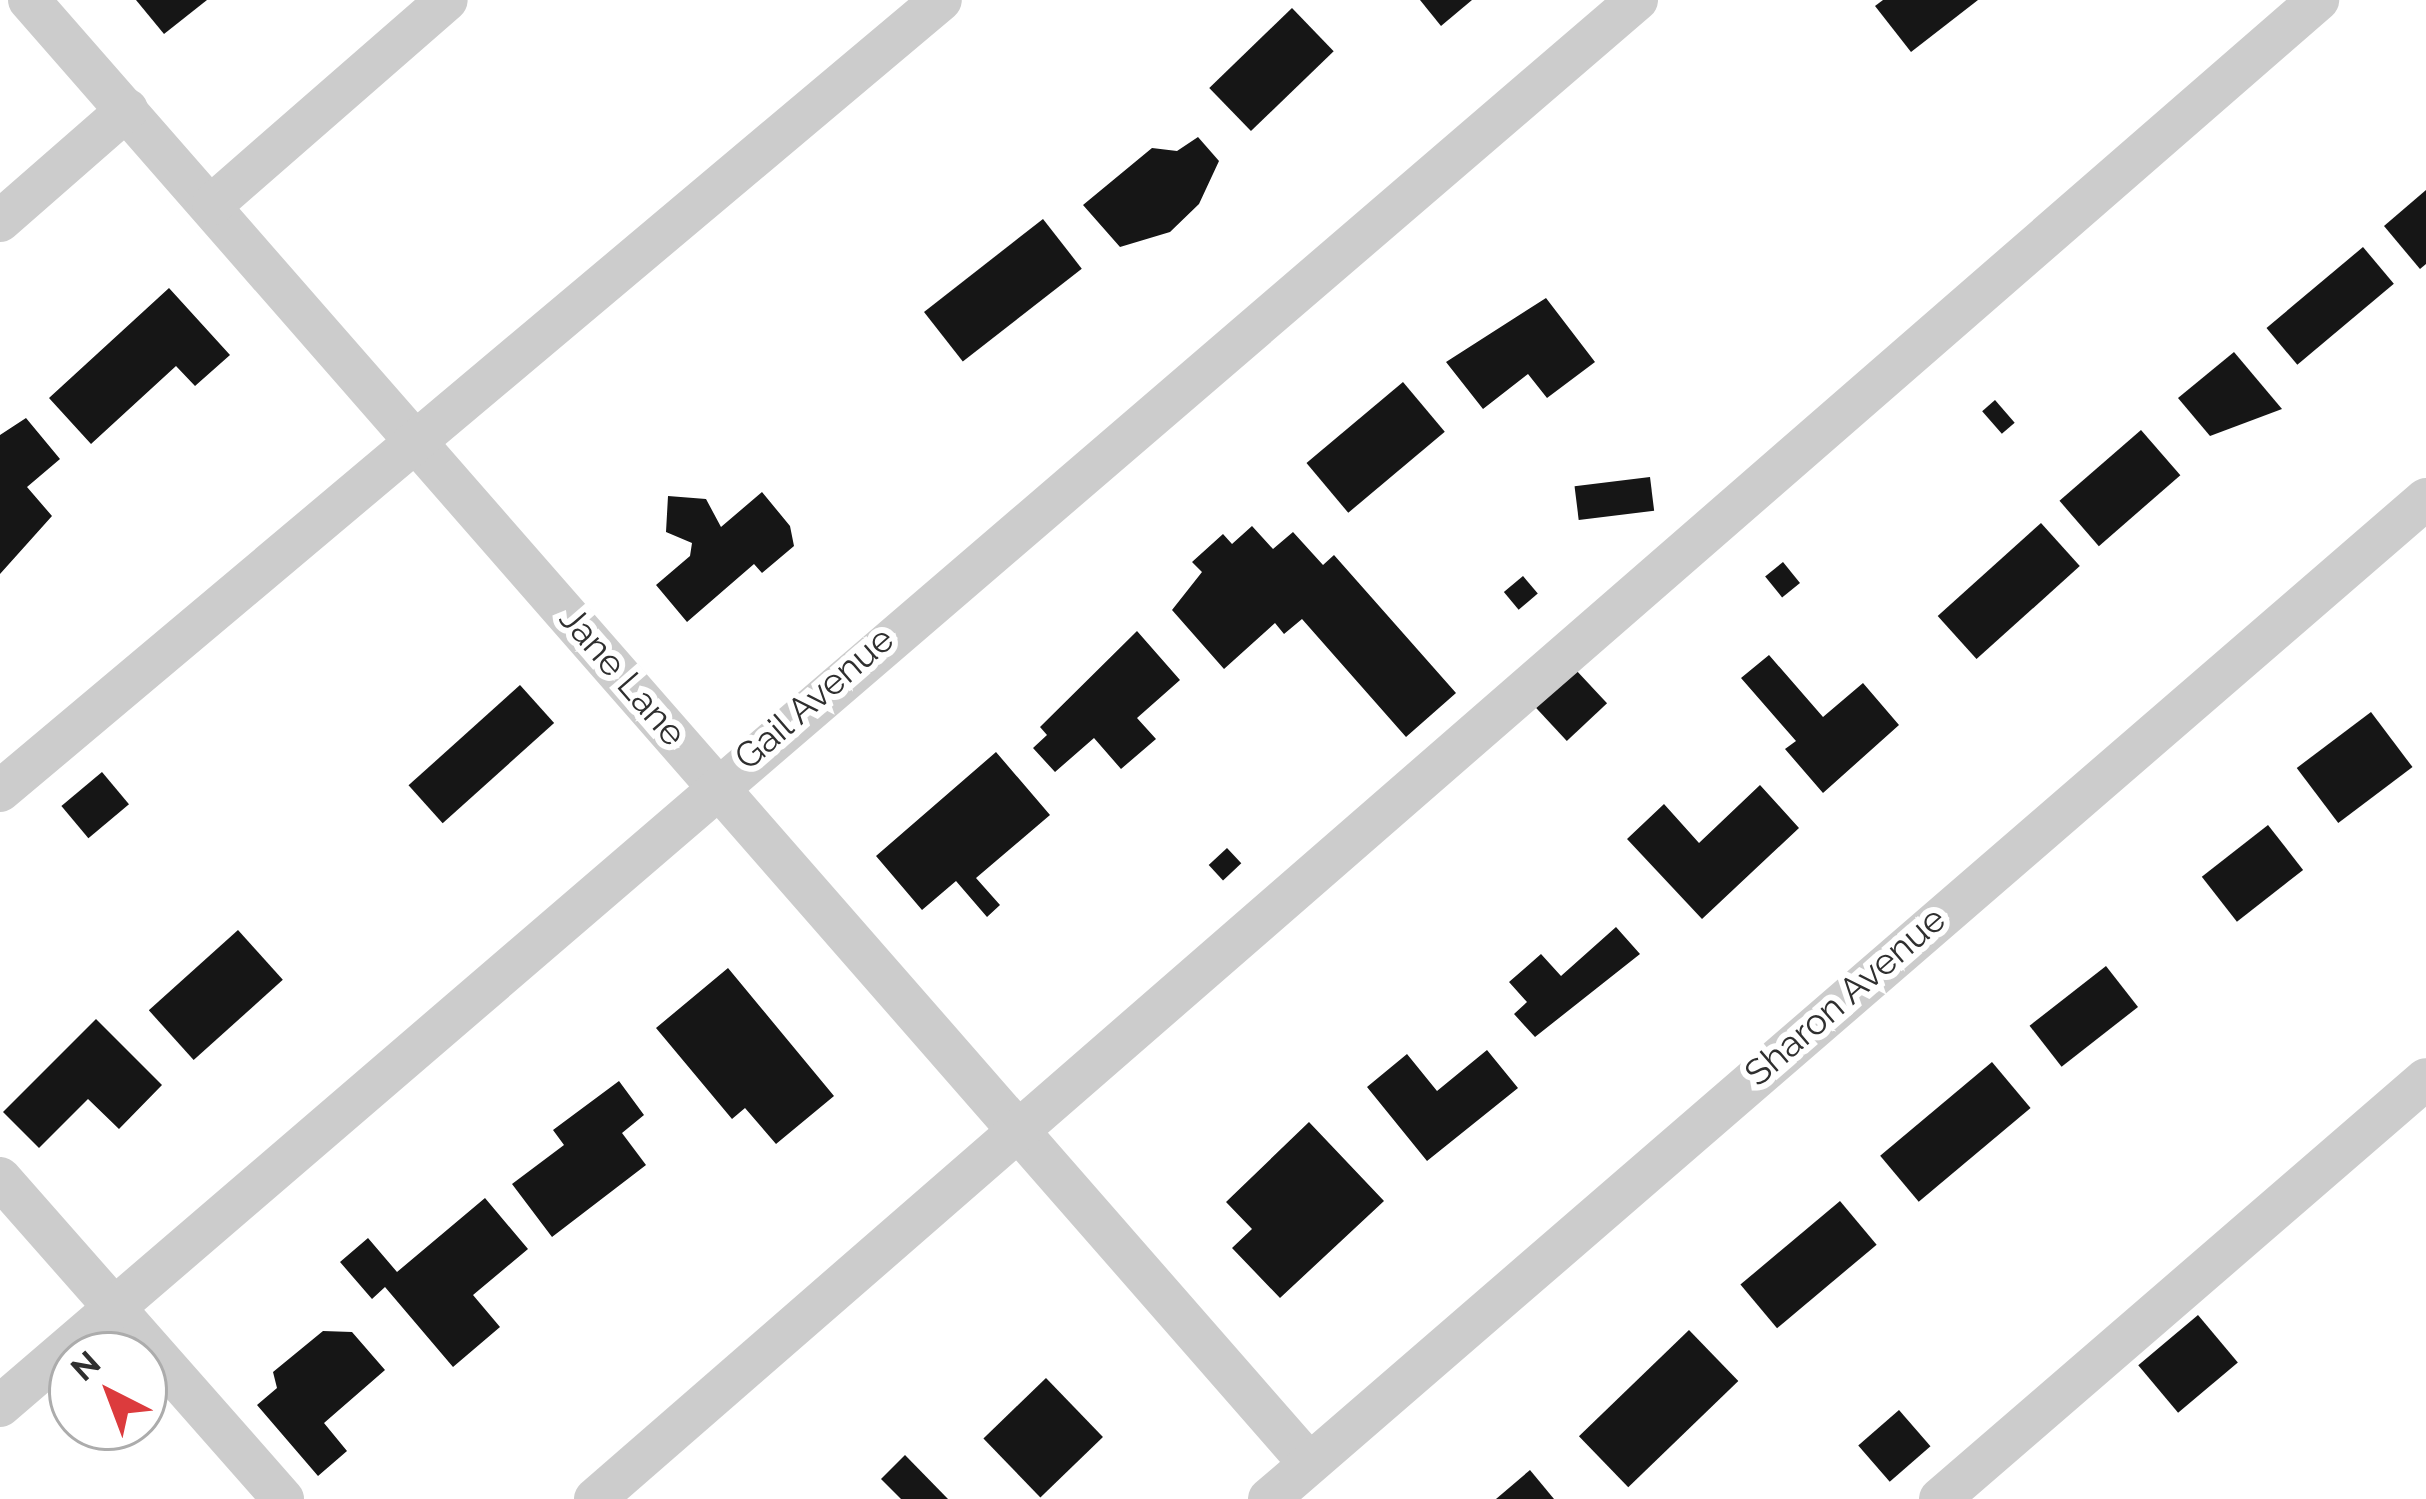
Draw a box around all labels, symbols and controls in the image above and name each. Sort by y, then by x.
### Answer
street label: Jane Lane [551,597,695,755]
street label: Gail Avenue [725,617,903,779]
street label: Sharon Avenue [1736,897,1954,1095]
north arrow [48,1331,168,1451]
text: N [63,1343,108,1389]

